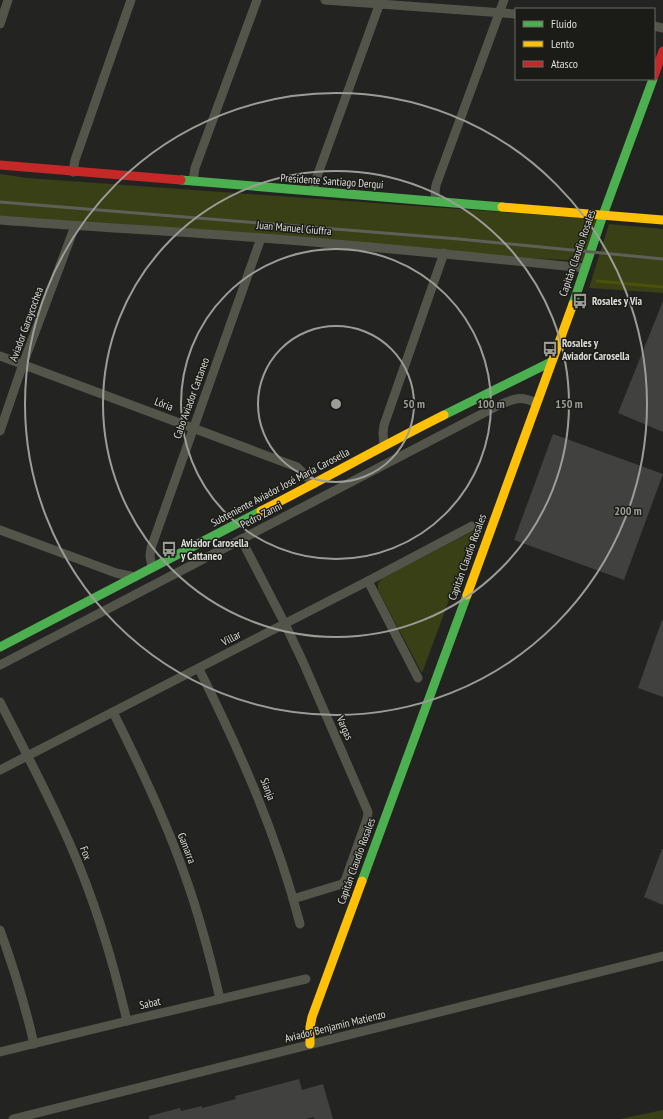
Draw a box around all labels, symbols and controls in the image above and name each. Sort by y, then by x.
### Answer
legend [515,8,655,80]
text: Fluido [551,16,577,31]
text: Lento [551,36,574,51]
text: Atasco [551,56,578,71]
street label: Presidente Santiago Derqui [280,170,384,192]
street label: Capitán Claudio Rosales [556,208,598,298]
street label: Juan Manuel Giuffra [255,218,332,238]
street label: Aviador Garaycochea [6,285,46,363]
bus stop icon: Rosales y Vía [571,292,589,310]
place label: Rosales y Vía [592,294,642,308]
place label: Rosales y Aviador Carosella [561,336,630,363]
bus stop icon: Rosales y Aviador Carosella [541,340,559,358]
street label: Cabo Aviador Cattaneo [170,355,212,441]
street label: Lória [153,394,175,414]
text: 50 m [403,396,425,411]
text: 100 m [477,396,505,411]
text: 150 m [555,396,583,411]
centre of rings [329,397,343,411]
street label: Subteniente Aviador José María Carosella [208,444,352,530]
street label: Pedro Zanni [238,499,284,531]
text: 200 m [614,503,642,518]
street label: Capitán Claudio Rosales [445,512,489,602]
place label: Aviador Carosella y Cattaneo [180,536,249,563]
bus stop icon: Aviador Carosella y Cattaneo [160,540,178,558]
street label: Villar [218,627,243,649]
street label: Vargas [333,713,357,742]
street label: Sianja [257,776,279,802]
street label: Capitán Claudio Rosales [334,816,378,906]
street label: Gamarra [175,831,199,865]
street label: Fox [77,844,95,862]
street label: Sabat [138,994,162,1012]
street label: Aviador Benjamín Matienzo [283,1007,387,1045]

